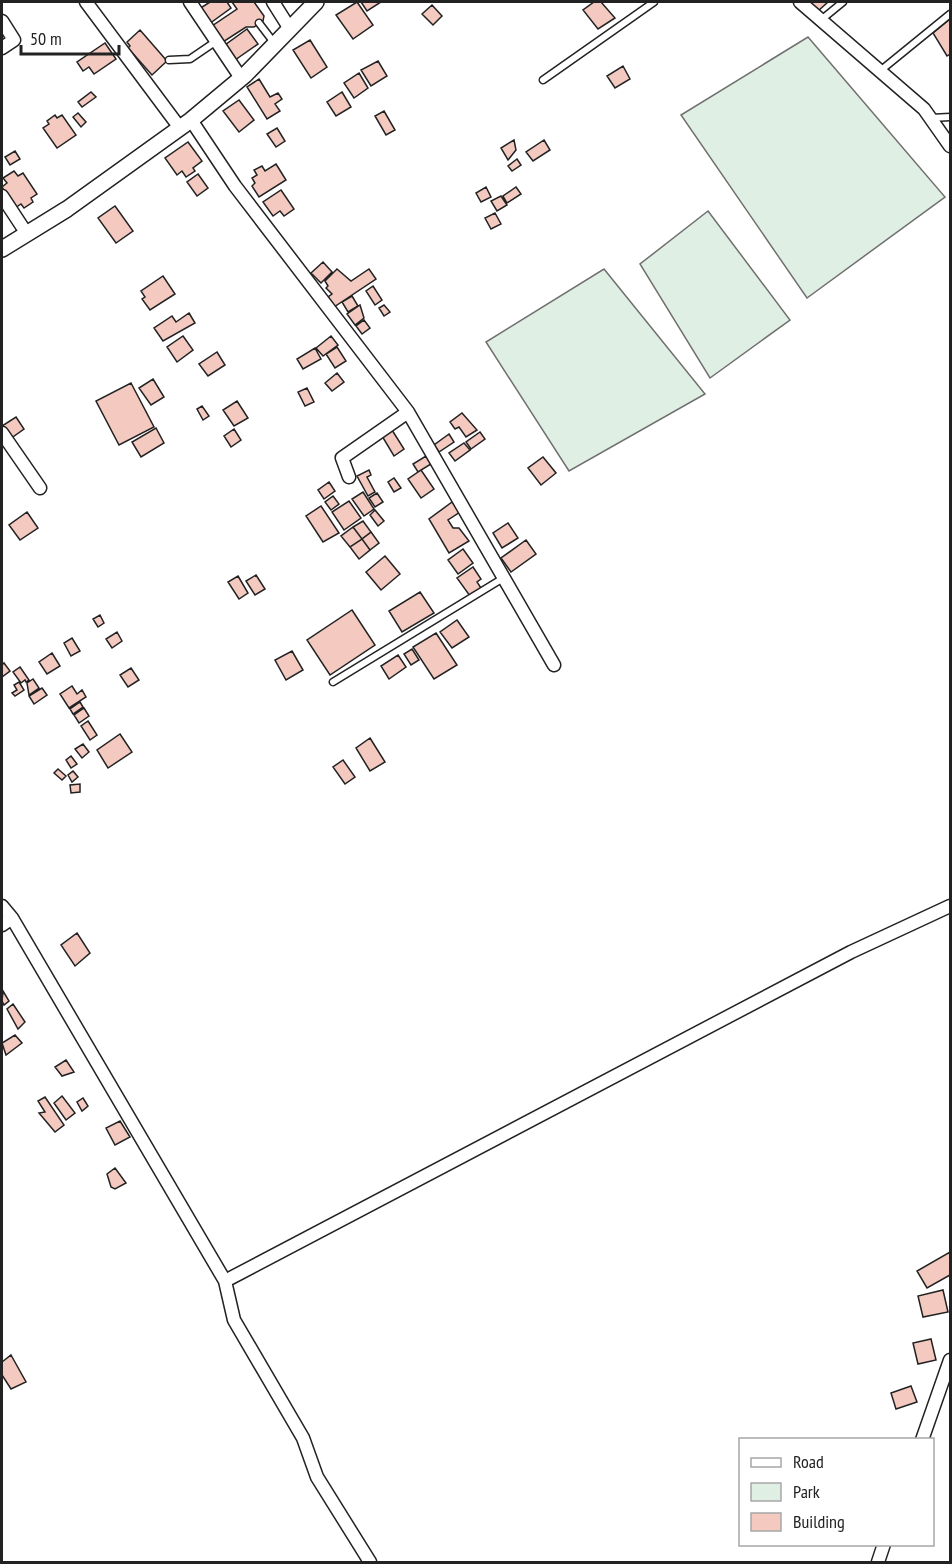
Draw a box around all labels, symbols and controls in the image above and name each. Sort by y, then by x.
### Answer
scale bar [21,18,118,56]
text: 50 m [30,27,62,50]
legend [739,1438,934,1546]
text: Road [793,1450,824,1473]
text: Park [793,1480,820,1503]
text: Building [793,1510,845,1533]

